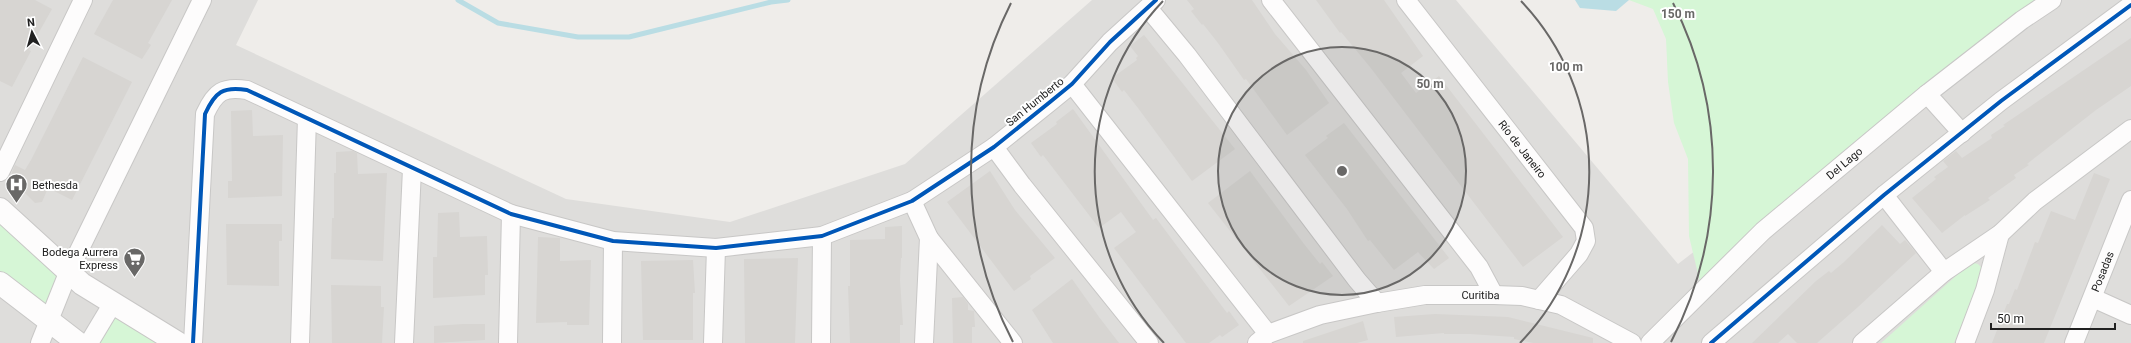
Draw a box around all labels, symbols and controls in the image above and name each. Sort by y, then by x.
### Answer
text: 150 m [1661,7,1695,21]
north arrow [12,12,52,52]
text: N [26,16,36,29]
text: 100 m [1549,60,1583,74]
street label: San Humberto [1003,75,1067,129]
text: 50 m [1416,77,1444,91]
street label: Río de Janeiro [1496,117,1549,181]
street label: Del Lago [1824,144,1865,182]
centre of rings [1335,164,1349,178]
hospital icon: Bethesda [4,172,30,205]
place label: Bethesda [32,179,78,192]
supermarket icon: Bodega Aurrera Express [121,245,147,278]
place label: Bodega Aurrera Express [42,246,118,272]
street label: Posadas [2089,249,2117,294]
street label: Curitiba [1461,288,1500,302]
scale bar [1991,305,2115,331]
text: 50 m [1997,312,2024,326]

